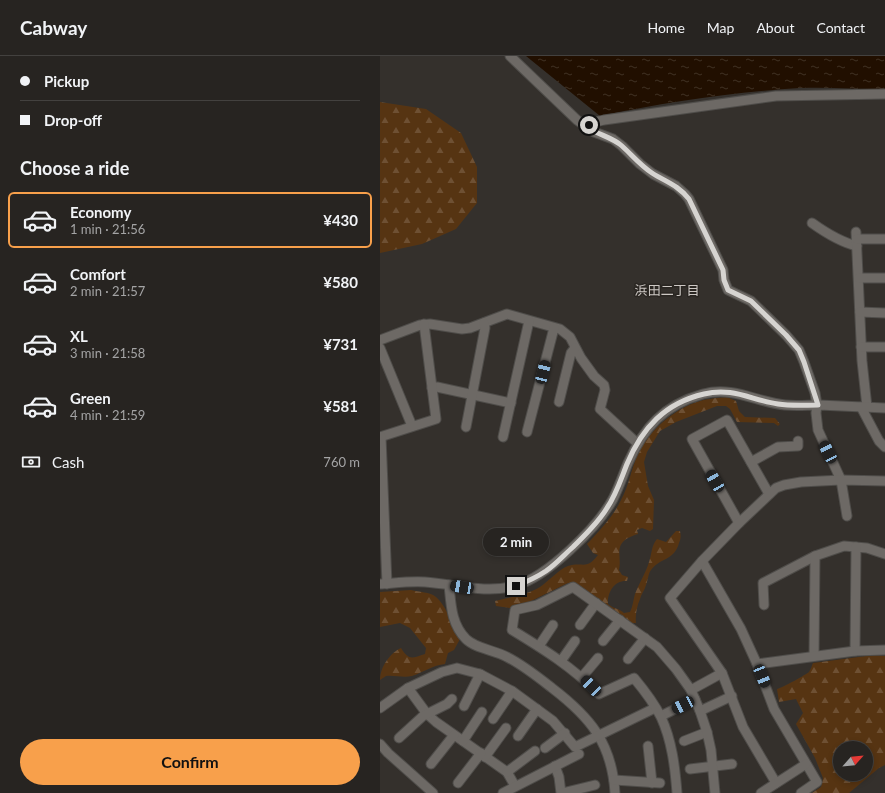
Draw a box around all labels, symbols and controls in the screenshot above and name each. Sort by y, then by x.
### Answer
text: Cabway [20,16,87,39]
text: Home [647,19,685,36]
text: Map [707,19,734,36]
text: About [756,19,794,36]
text: Contact [816,19,865,36]
text: Pickup [44,72,89,90]
text: Drop-off [44,111,102,129]
route start [580,116,598,134]
text: Choose a ride [20,157,129,179]
icon: car [22,202,58,238]
text: Economy [70,203,131,221]
text: ¥430 [323,211,358,229]
text: 1 min · 21:56 [70,221,145,237]
icon: car [22,264,58,300]
text: Comfort [70,265,126,283]
text: ¥580 [323,273,358,291]
district label: 浜田二丁目 [634,282,700,298]
text: 2 min · 21:57 [70,283,145,299]
icon: car [22,326,58,362]
text: XL [70,327,88,345]
text: ¥731 [323,335,358,353]
text: 3 min · 21:58 [70,345,145,361]
car [534,359,552,385]
icon: car [22,388,58,424]
text: Green [70,389,111,407]
text: ¥581 [323,397,358,415]
text: 4 min · 21:59 [70,407,145,423]
car [817,439,839,465]
icon: cash [20,451,42,473]
text: Cash [52,453,84,471]
text: 760 m [323,454,360,470]
car [704,468,726,494]
callout: 2 min [483,528,549,556]
text: 2 min [500,534,532,550]
route end [507,577,525,595]
car [449,579,475,595]
car [752,663,772,689]
car [578,673,604,699]
car [670,694,696,716]
button: Confirm [20,739,360,785]
north arrow [833,741,873,781]
map controls [833,741,873,781]

